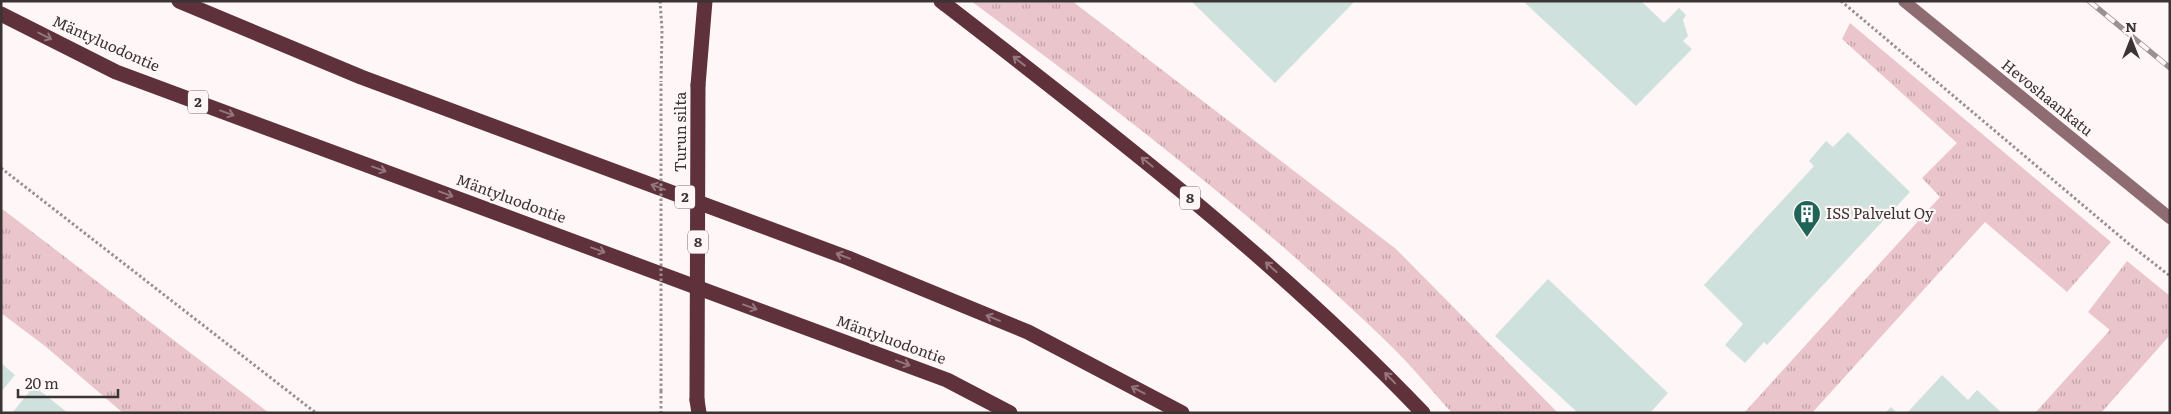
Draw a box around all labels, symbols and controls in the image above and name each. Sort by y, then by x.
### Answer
street label: Mäntyluodontie [49,9,164,77]
north arrow [2106,15,2156,65]
text: N [2125,16,2137,36]
one-way arrow [37,32,52,41]
street label: Hevoshaankatu [1997,53,2099,141]
one-way arrow [1013,56,1026,67]
road number: 2 [188,90,208,114]
street label: Turun silta [668,91,691,172]
one-way arrow [218,109,234,118]
one-way arrow [1141,156,1154,167]
one-way arrow [371,165,386,174]
street label: Mäntyluodontie [453,167,570,228]
one-way arrow [651,182,666,191]
road number: 2 [675,186,695,208]
road number: 8 [1180,187,1200,210]
one-way arrow [437,190,453,199]
building icon: ISS Palvelut Oy [1792,199,1822,238]
place label: ISS Palvelut Oy [1826,201,1934,224]
road number: 8 [688,230,708,253]
one-way arrow [590,246,605,255]
one-way arrow [836,251,851,260]
one-way arrow [1264,261,1277,273]
one-way arrow [742,303,758,312]
street label: Mäntyluodontie [833,308,950,369]
one-way arrow [986,312,1001,322]
one-way arrow [895,359,910,368]
scale bar [18,366,118,398]
text: 20 m [25,371,59,394]
one-way arrow [1384,372,1396,384]
one-way arrow [1131,385,1146,395]

